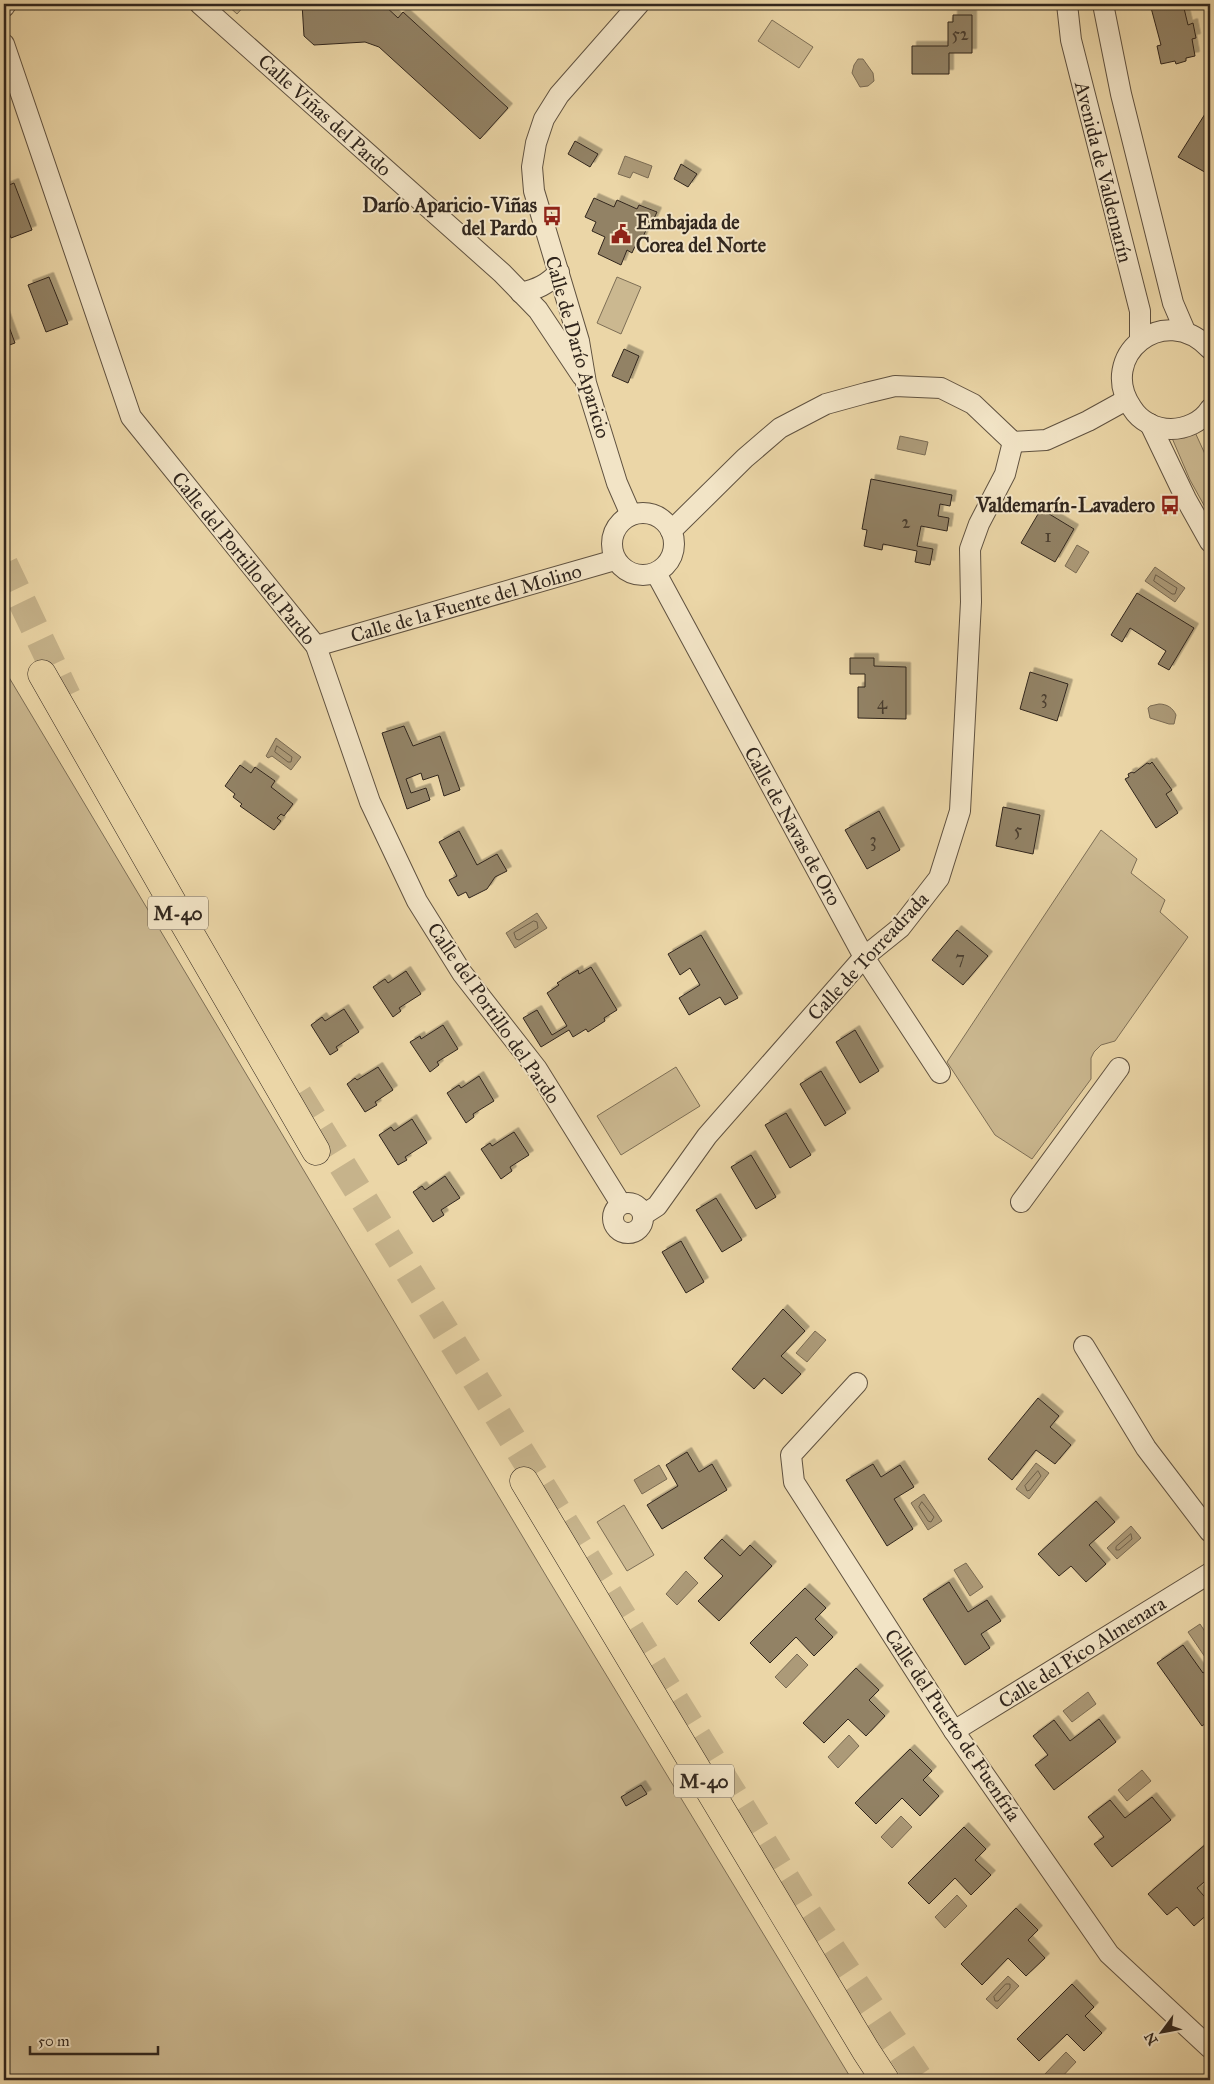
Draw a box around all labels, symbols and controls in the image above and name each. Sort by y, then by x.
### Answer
house number: 52 [951,23,969,45]
street label: Calle Viñas del Pardo [253,49,397,181]
street label: Avenida de Valdemarín [1070,78,1138,265]
place label: Darío Aparicio-Viñas del Pardo [362,193,538,240]
bus stop icon: Darío Aparicio-Viñas del Pardo [541,205,563,227]
place label: Embajada de Corea del Norte [636,210,767,257]
public building icon: Embajada de Corea del Norte [610,223,632,245]
street label: Calle de Darío Aparicio [540,253,616,441]
street label: Calle del Portillo del Pardo [167,467,321,649]
place label: Valdemarín-Lavadero [975,493,1155,517]
bus stop icon: Valdemarín-Lavadero [1159,494,1181,516]
house number: 2 [902,511,911,533]
house number: 1 [1044,525,1052,547]
street label: Calle de la Fuente del Molino [348,559,584,647]
house number: 3 [1040,686,1048,708]
house number: 4 [877,692,888,714]
street label: Calle de Navas de Oro [739,742,847,910]
house number: 5 [1014,819,1023,841]
house number: 3 [869,829,877,851]
street label: Calle de Torreadrada [802,887,934,1025]
road number: M-40 [148,896,208,930]
street label: Calle del Portillo del Pardo [422,918,566,1108]
house number: 7 [955,947,965,969]
street label: Calle del Pico Almenara [994,1591,1170,1713]
street label: Calle del Puerto de Fuenfría [880,1624,1027,1826]
road number: M-40 [674,1764,734,1798]
north arrow [1136,2006,1186,2056]
scale bar [30,2024,158,2056]
text: N [1141,2029,1162,2048]
text: 50 m [38,2032,70,2050]

